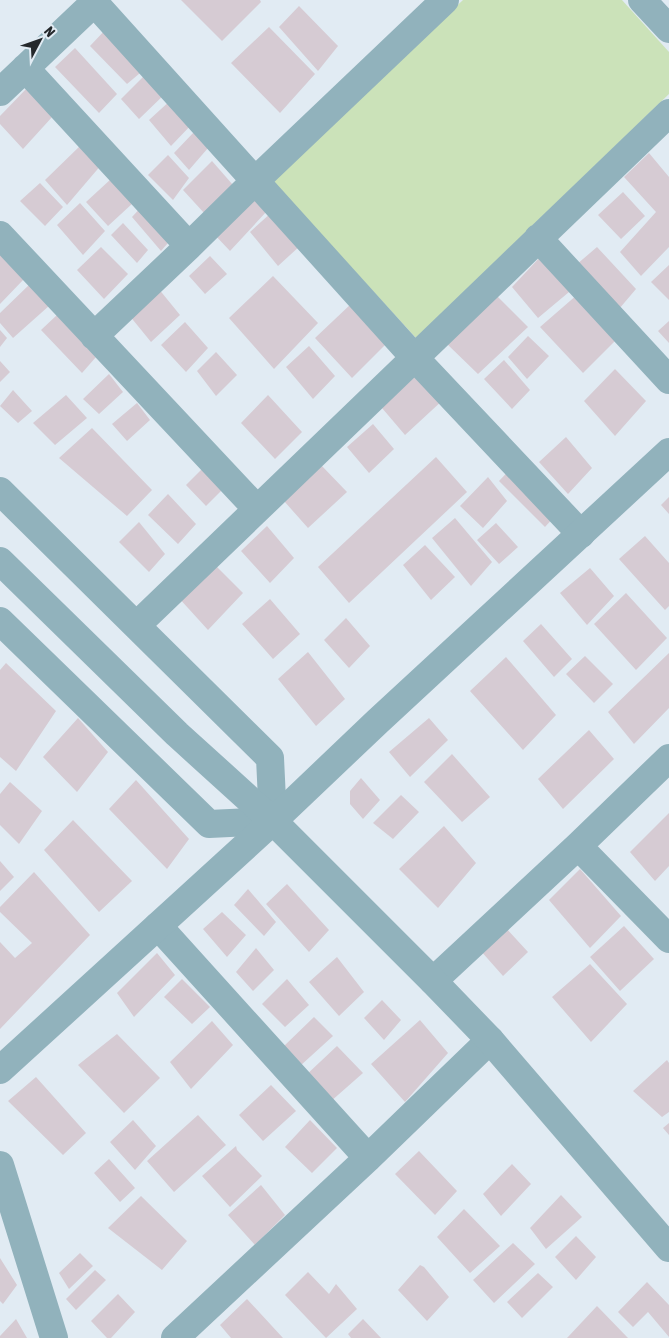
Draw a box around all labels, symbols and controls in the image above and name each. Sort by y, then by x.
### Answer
north arrow [15,15,65,65]
text: N [41,23,59,40]

